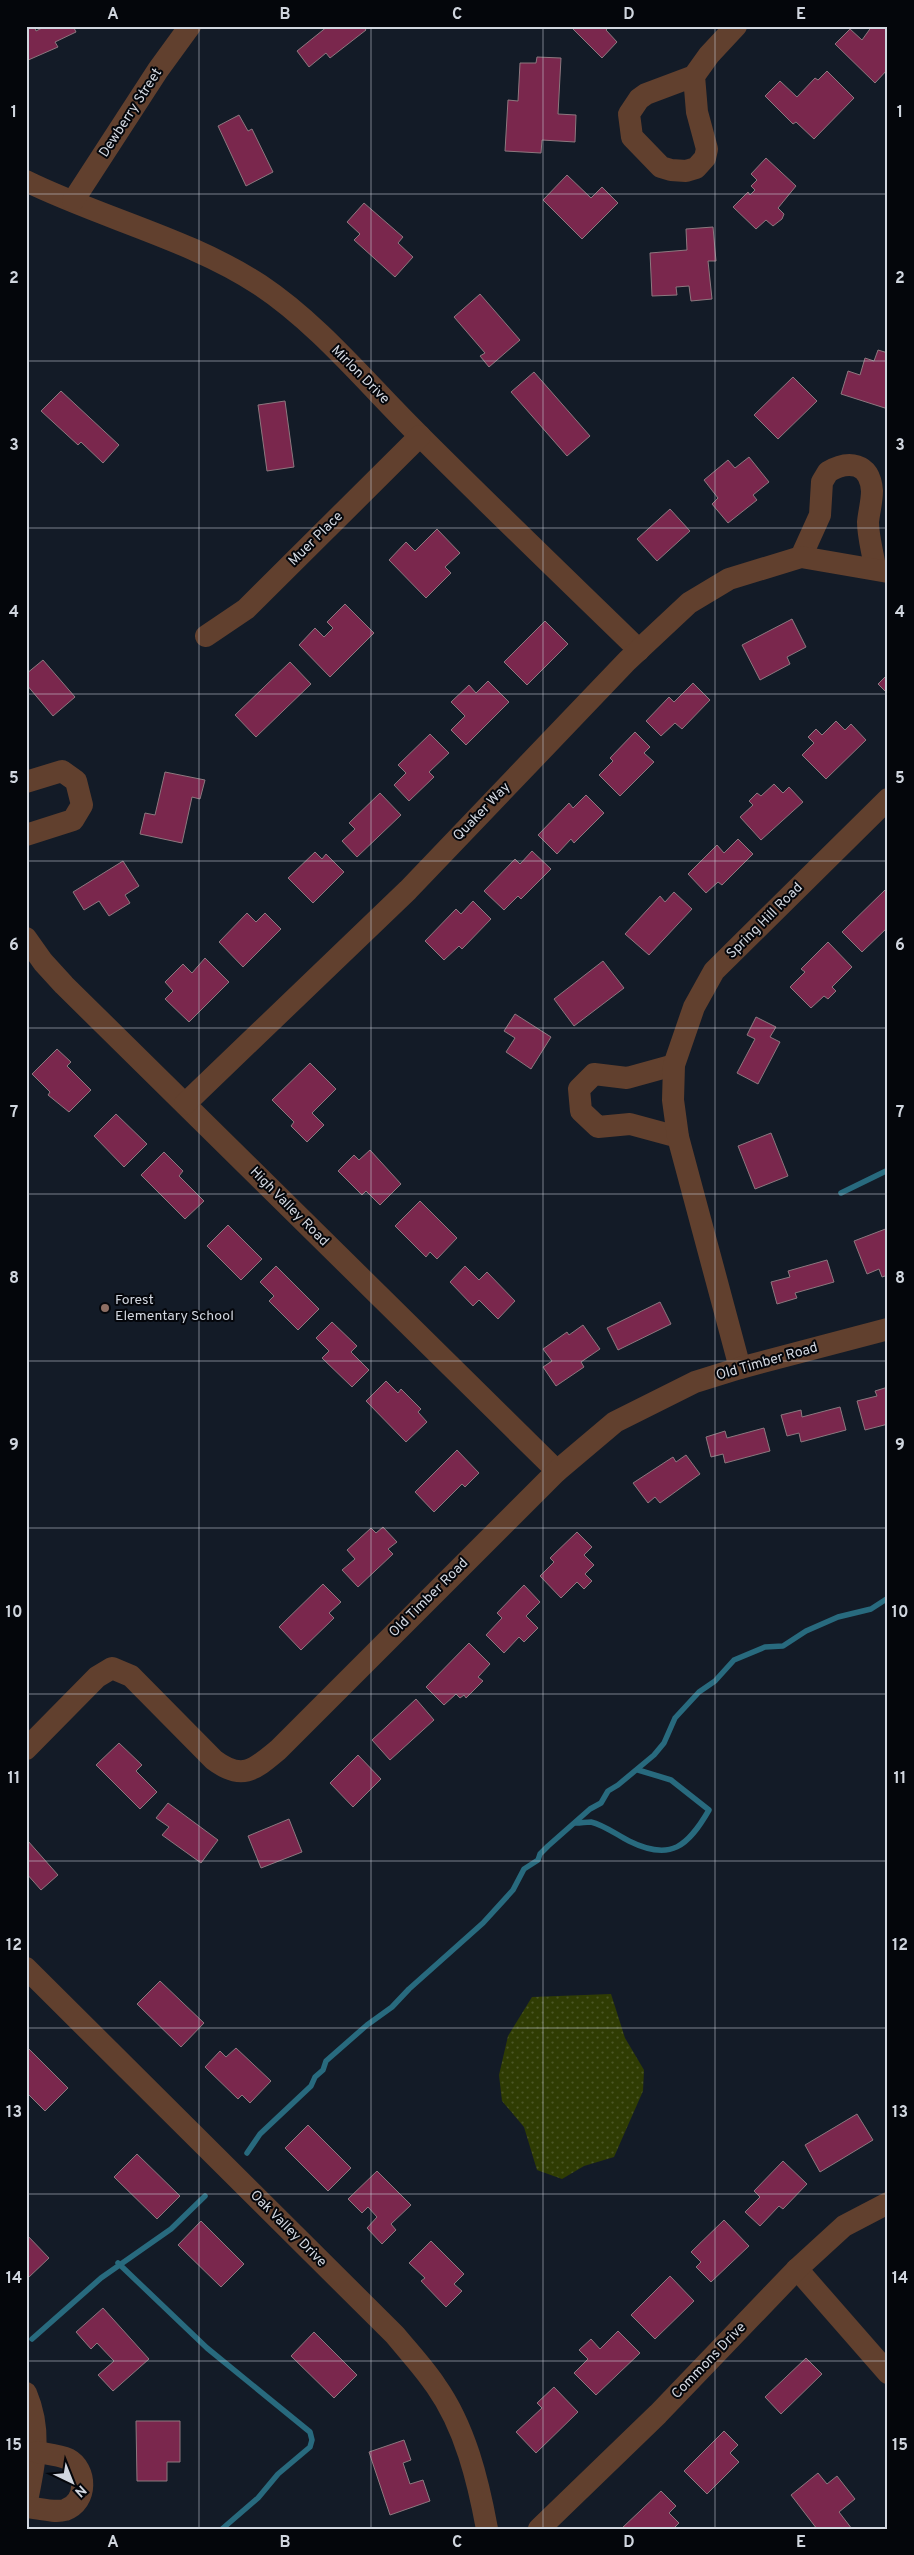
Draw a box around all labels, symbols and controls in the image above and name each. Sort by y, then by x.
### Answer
text: A [107,5,119,25]
text: B [279,5,291,25]
text: C [452,5,462,25]
text: D [623,5,635,25]
text: E [796,5,806,25]
street label: Dewberry Street [96,65,166,161]
text: 1 [11,103,17,123]
text: 1 [897,103,903,123]
text: 2 [9,269,19,289]
text: 2 [895,269,905,289]
street label: Mirlon Drive [327,342,393,408]
text: 3 [9,436,19,456]
text: 3 [895,436,905,456]
street label: Muer Place [285,508,347,570]
text: 4 [9,603,19,623]
text: 4 [895,603,905,623]
text: 5 [9,769,19,789]
text: 5 [895,769,905,789]
street label: Quaker Way [450,779,514,845]
street label: Spring Hill Road [723,879,807,963]
text: 6 [9,936,19,956]
text: 6 [895,936,905,956]
text: 7 [10,1103,18,1123]
text: 7 [896,1103,904,1123]
street label: High Valley Road [246,1164,332,1250]
text: 8 [9,1269,19,1289]
text: 8 [895,1269,905,1289]
place label: Forest Elementary School [115,1292,234,1325]
marker: Forest Elementary School [99,1302,111,1314]
street label: Old Timber Road [714,1339,820,1385]
text: 9 [9,1436,19,1456]
text: 9 [895,1436,905,1456]
street label: Old Timber Road [386,1555,472,1641]
text: 10 [6,1603,22,1623]
text: 10 [892,1603,908,1623]
text: 11 [8,1769,20,1789]
text: 11 [894,1769,906,1789]
text: 12 [6,1936,22,1956]
text: 12 [892,1936,908,1956]
text: 13 [6,2103,22,2123]
text: 13 [892,2103,908,2123]
street label: Oak Valley Drive [246,2187,330,2271]
text: 14 [6,2269,22,2289]
text: 14 [892,2269,908,2289]
street label: Commons Drive [668,2319,750,2403]
text: 15 [6,2436,22,2456]
text: 15 [892,2436,908,2456]
north arrow [48,2458,98,2508]
text: N [70,2481,89,2500]
text: A [107,2533,119,2553]
text: B [279,2533,291,2553]
text: C [452,2533,462,2553]
text: D [623,2533,635,2553]
text: E [796,2533,806,2553]

